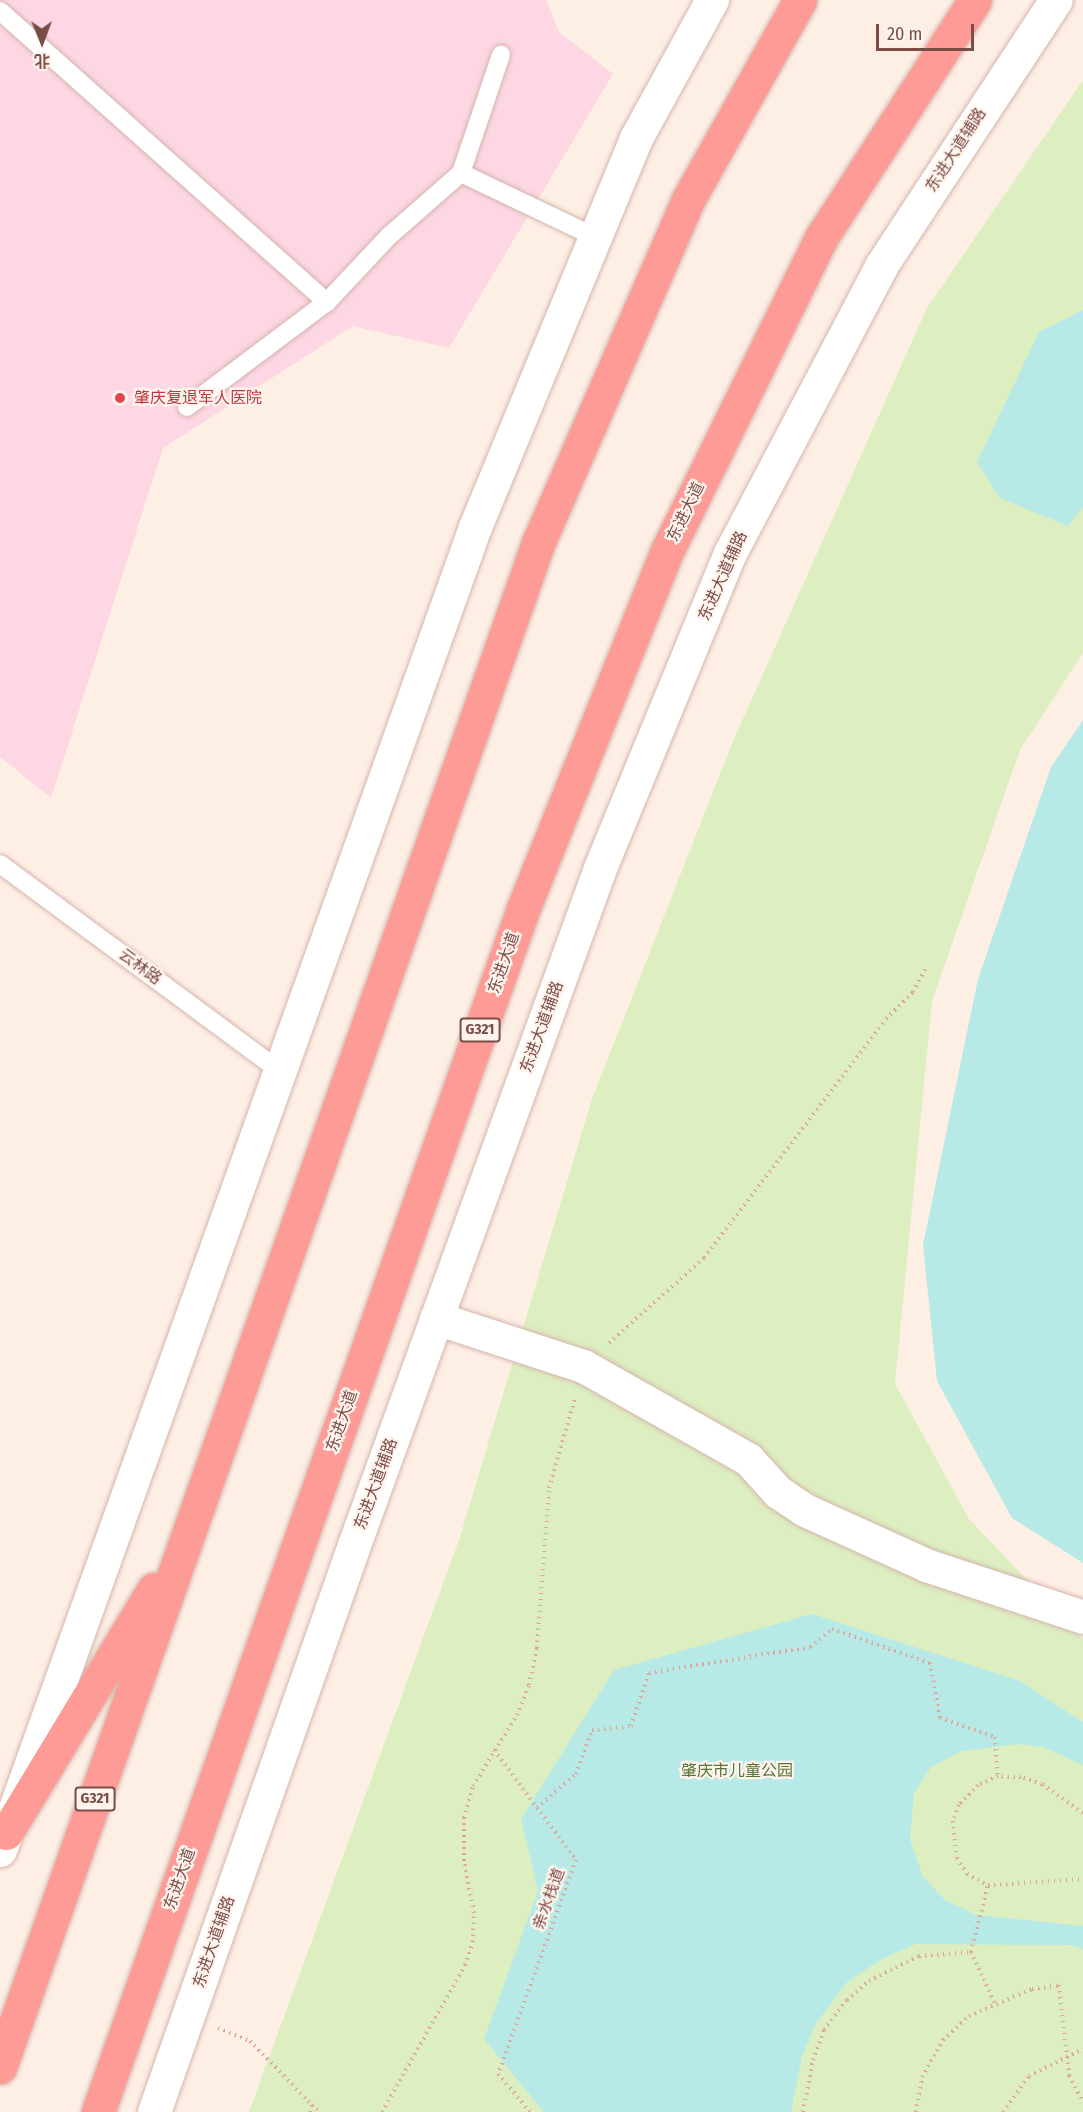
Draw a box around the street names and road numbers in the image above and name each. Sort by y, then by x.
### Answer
street label: 东进大道辅路 [922,105,990,195]
street label: 东进大道 [663,479,709,545]
street label: 东进大道辅路 [695,528,751,624]
street label: 东进大道 [485,930,523,996]
street label: 云林路 [115,945,165,989]
street label: 东进大道辅路 [517,979,567,1075]
road number: G321 [459,1018,501,1042]
street label: 东进大道 [323,1388,361,1454]
street label: 东进大道辅路 [351,1436,401,1532]
road number: G321 [74,1787,116,1811]
street label: 东进大道 [161,1846,199,1912]
street label: 亲水栈道 [529,1866,569,1932]
street label: 东进大道辅路 [189,1893,239,1991]

